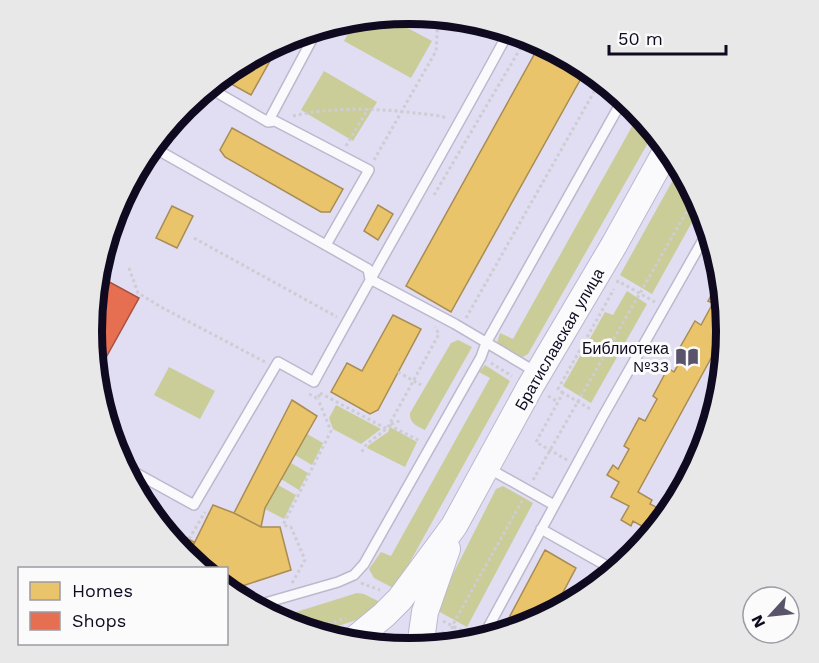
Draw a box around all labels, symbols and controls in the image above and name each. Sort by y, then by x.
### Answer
scale bar [609,18,726,56]
text: 50 m [618,28,663,49]
street label: Братиславская улица [511,265,608,414]
place label: Библиотека №33 [582,339,669,376]
library icon: Библиотека №33 [674,344,700,370]
legend [18,567,228,645]
text: Homes [72,580,133,601]
north arrow [741,585,801,645]
text: Shops [72,610,126,631]
text: N [747,612,769,631]

